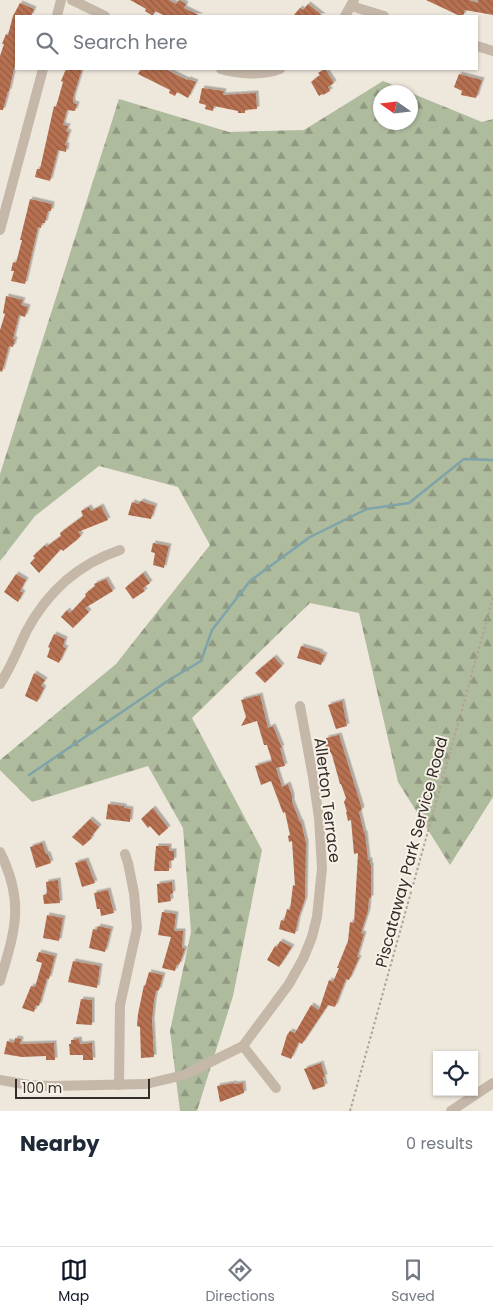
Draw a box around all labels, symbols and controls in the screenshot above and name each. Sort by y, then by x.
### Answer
search box [15,15,478,70]
icon: search [33,29,61,57]
text: Search here [73,29,187,56]
north arrow [373,85,418,130]
street label: Piscataway Park Service Road [370,734,453,970]
street label: Allerton Terrace [308,736,347,864]
map controls [433,1051,478,1096]
button: locate [433,1051,478,1096]
scale bar [15,1076,150,1099]
text: 100 m [22,1078,62,1098]
text: Nearby [20,1129,100,1158]
text: 0 results [406,1132,473,1155]
tab: Map [58,1256,89,1307]
tab: Directions [205,1256,275,1307]
tab: Saved [391,1256,435,1307]

